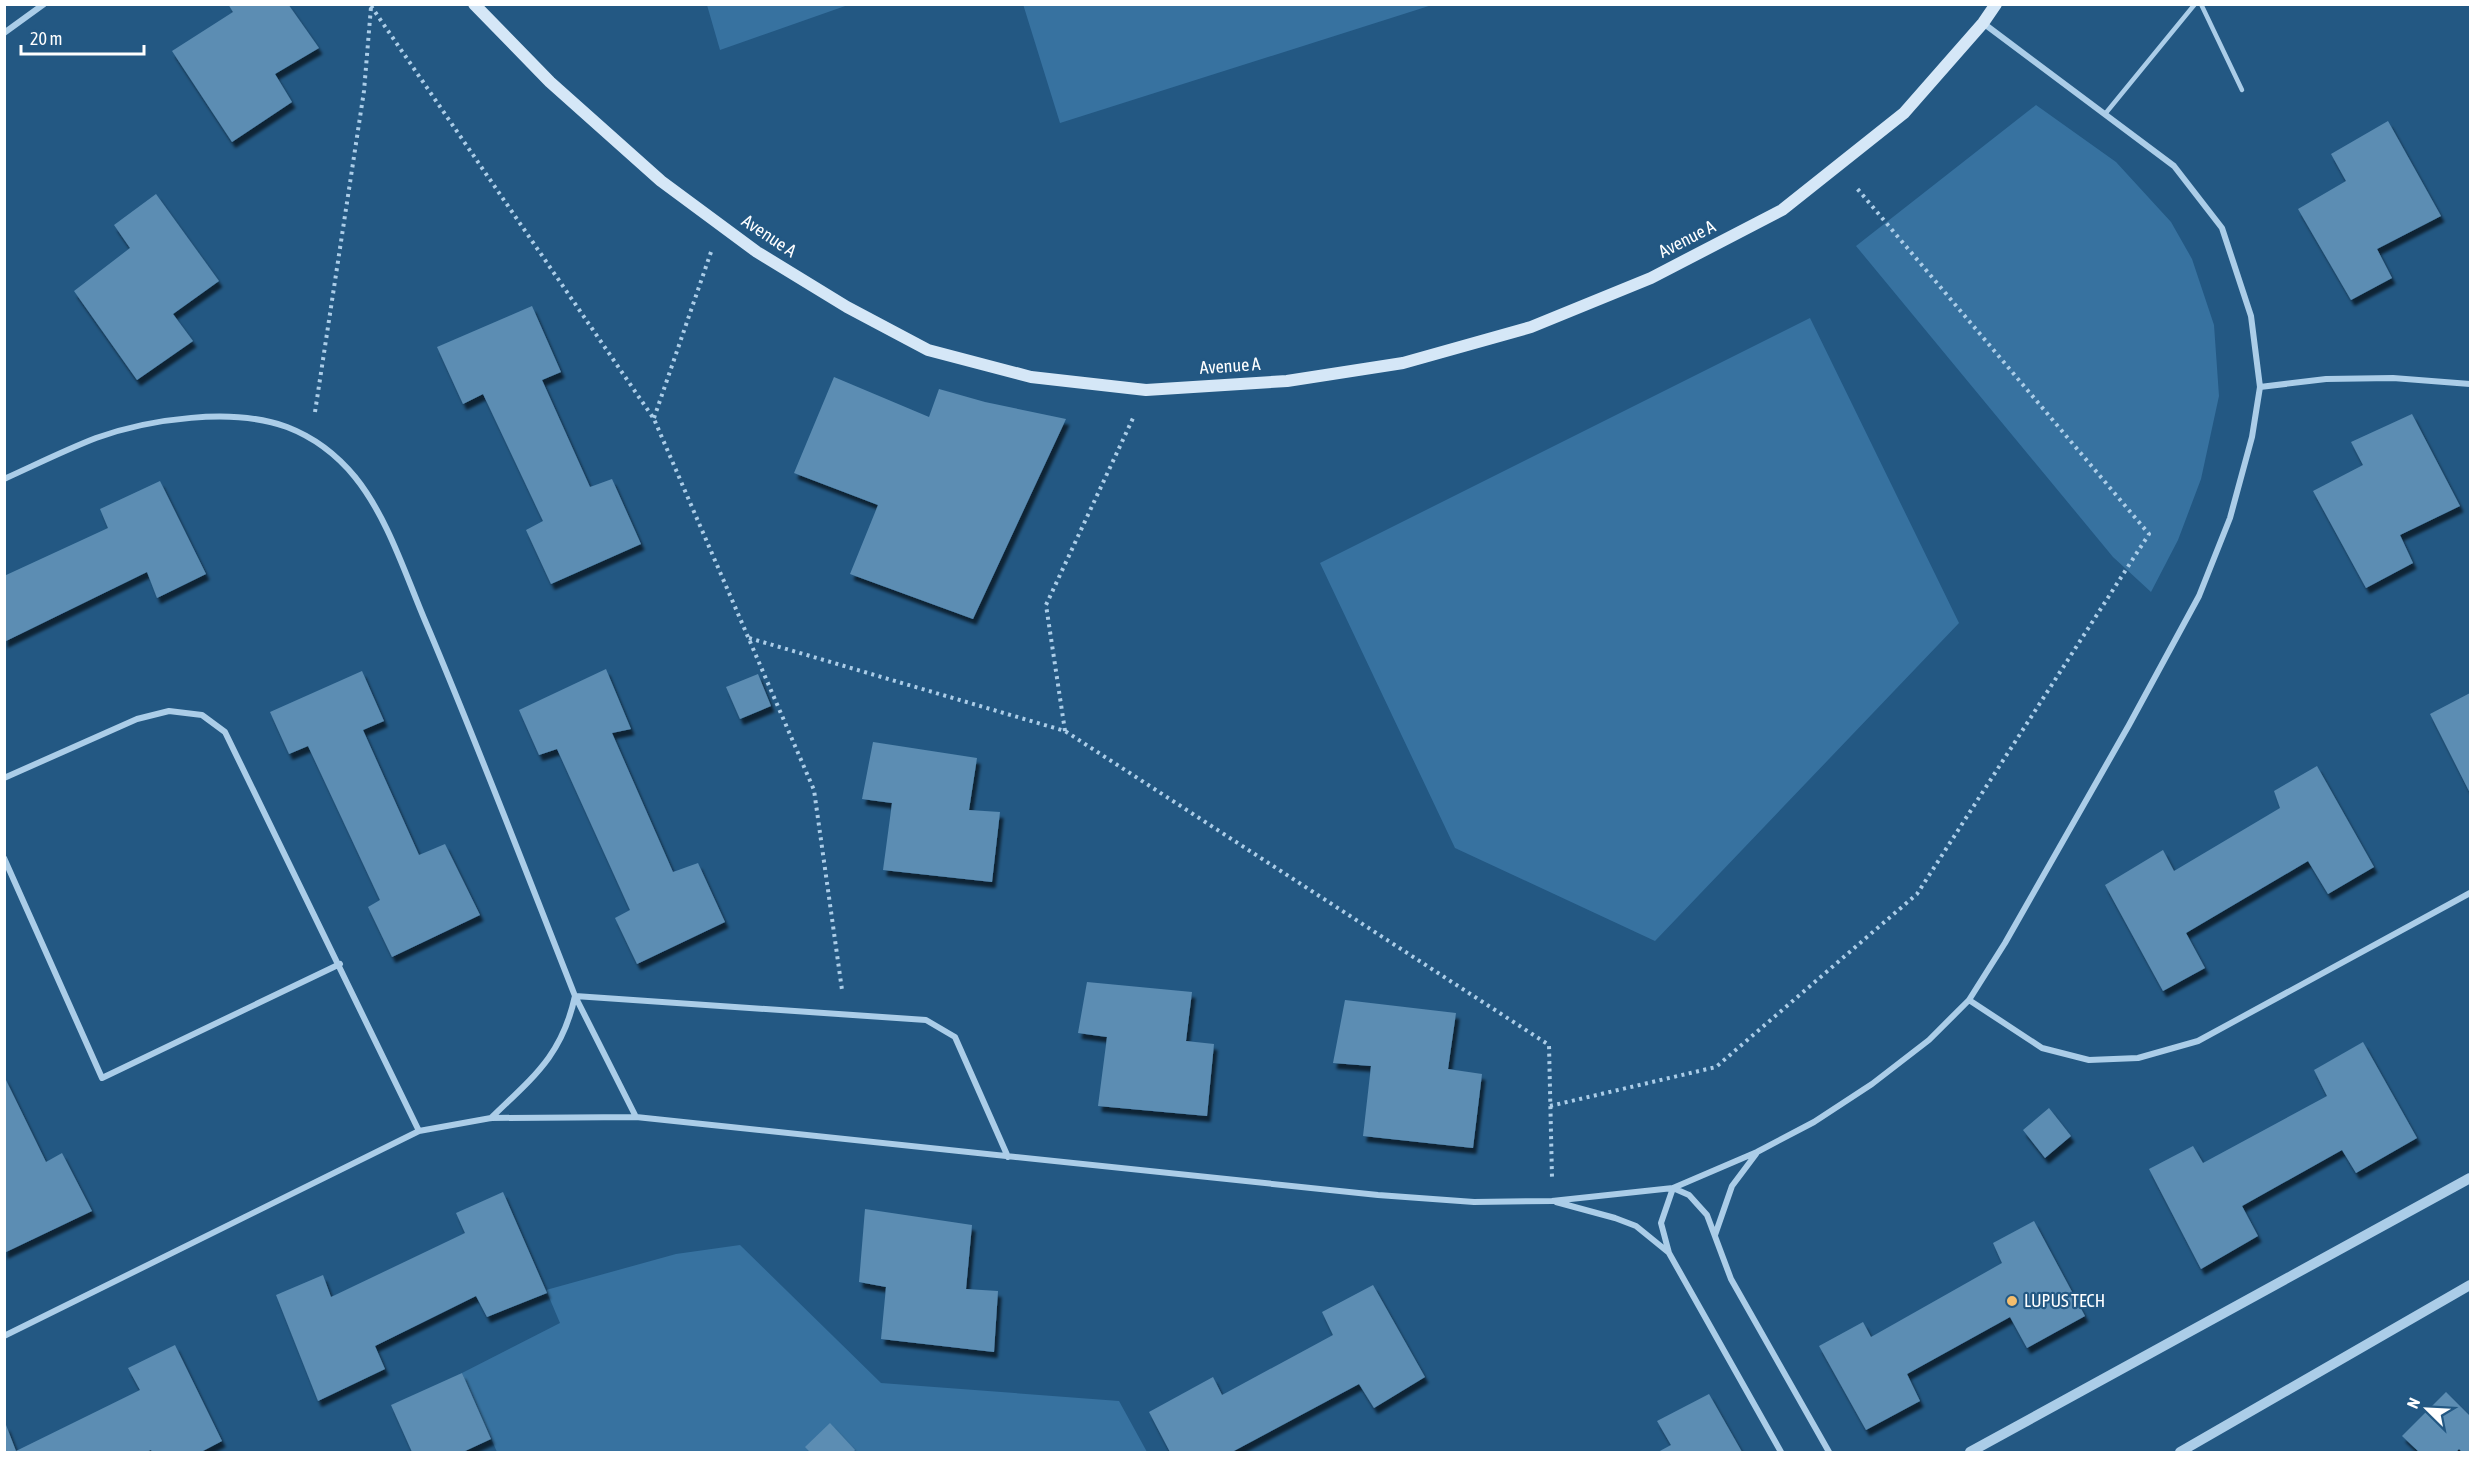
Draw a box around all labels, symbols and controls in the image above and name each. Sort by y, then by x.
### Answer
scale bar [21,18,144,56]
text: 20 m [30,28,62,49]
street label: Avenue A [738,210,801,261]
street label: Avenue A [1655,215,1719,262]
street label: Avenue A [1199,353,1261,378]
place label: LUPUS TECH [2024,1290,2105,1311]
marker: LUPUS TECH [2005,1294,2019,1308]
north arrow [2397,1379,2457,1439]
text: N [2403,1395,2423,1411]

